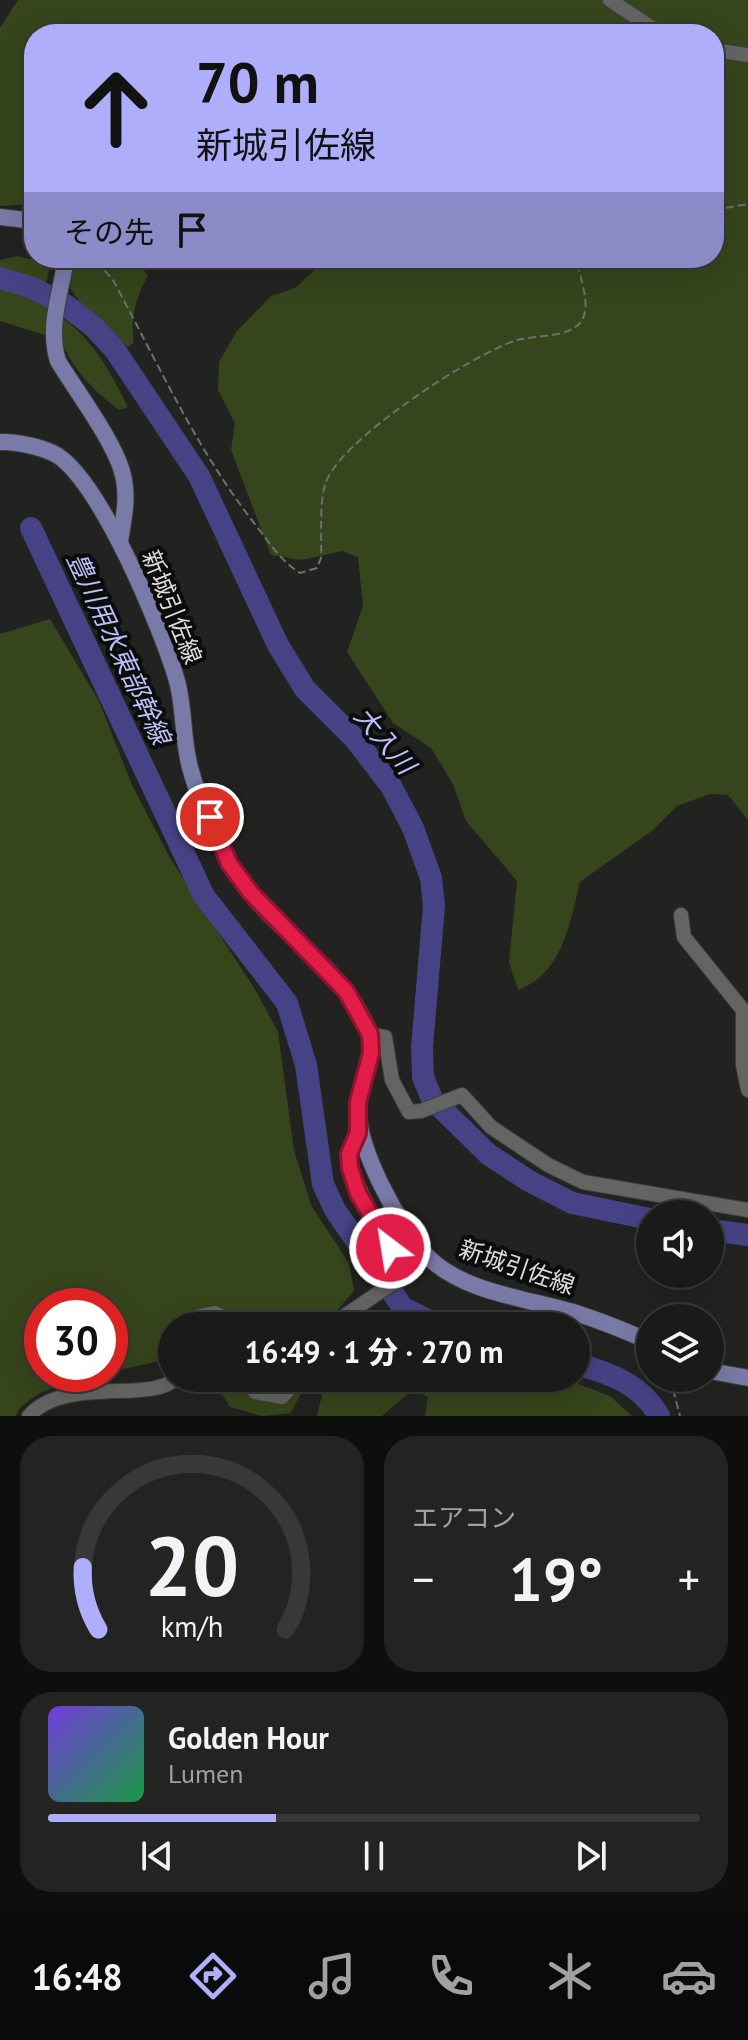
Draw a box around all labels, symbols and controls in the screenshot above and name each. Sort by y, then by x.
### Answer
text: 70 m [196,46,319,118]
icon: ahead [64,56,168,160]
text: 新城引佐線 [196,121,376,168]
icon: arrive [170,208,214,252]
text: その先 [64,212,154,251]
street label: 新城引佐線 [135,546,209,668]
water label: 豊川用水東部幹線 [60,547,179,752]
water label: 大入川 [347,700,425,783]
pin [176,783,244,851]
icon: arrive [188,795,232,839]
map controls [636,1200,724,1392]
button: sound [636,1200,724,1288]
position arrow [348,1206,432,1290]
street label: 新城引佐線 [455,1233,579,1301]
speed limit sign: 30 [24,1288,128,1392]
button: layers [636,1304,724,1392]
text: 16:49 · 1 分 · 270 m [244,1332,504,1371]
text: エアコン [412,1501,516,1534]
text: 20 [145,1511,239,1619]
text: 19° [509,1540,603,1618]
text: − [412,1550,434,1607]
text: + [678,1550,700,1607]
text: km/h [161,1608,223,1645]
text: Golden Hour [168,1718,329,1757]
text: Lumen [168,1757,243,1790]
icon: previous [135,1834,179,1878]
icon: pause [352,1834,396,1878]
icon: next [569,1834,613,1878]
icon: directions [185,1948,241,2004]
icon: music [304,1948,360,2004]
icon: phone [423,1948,479,2004]
icon: climate [542,1948,598,2004]
icon: car [661,1948,717,2004]
text: 16:48 [31,1953,123,2000]

